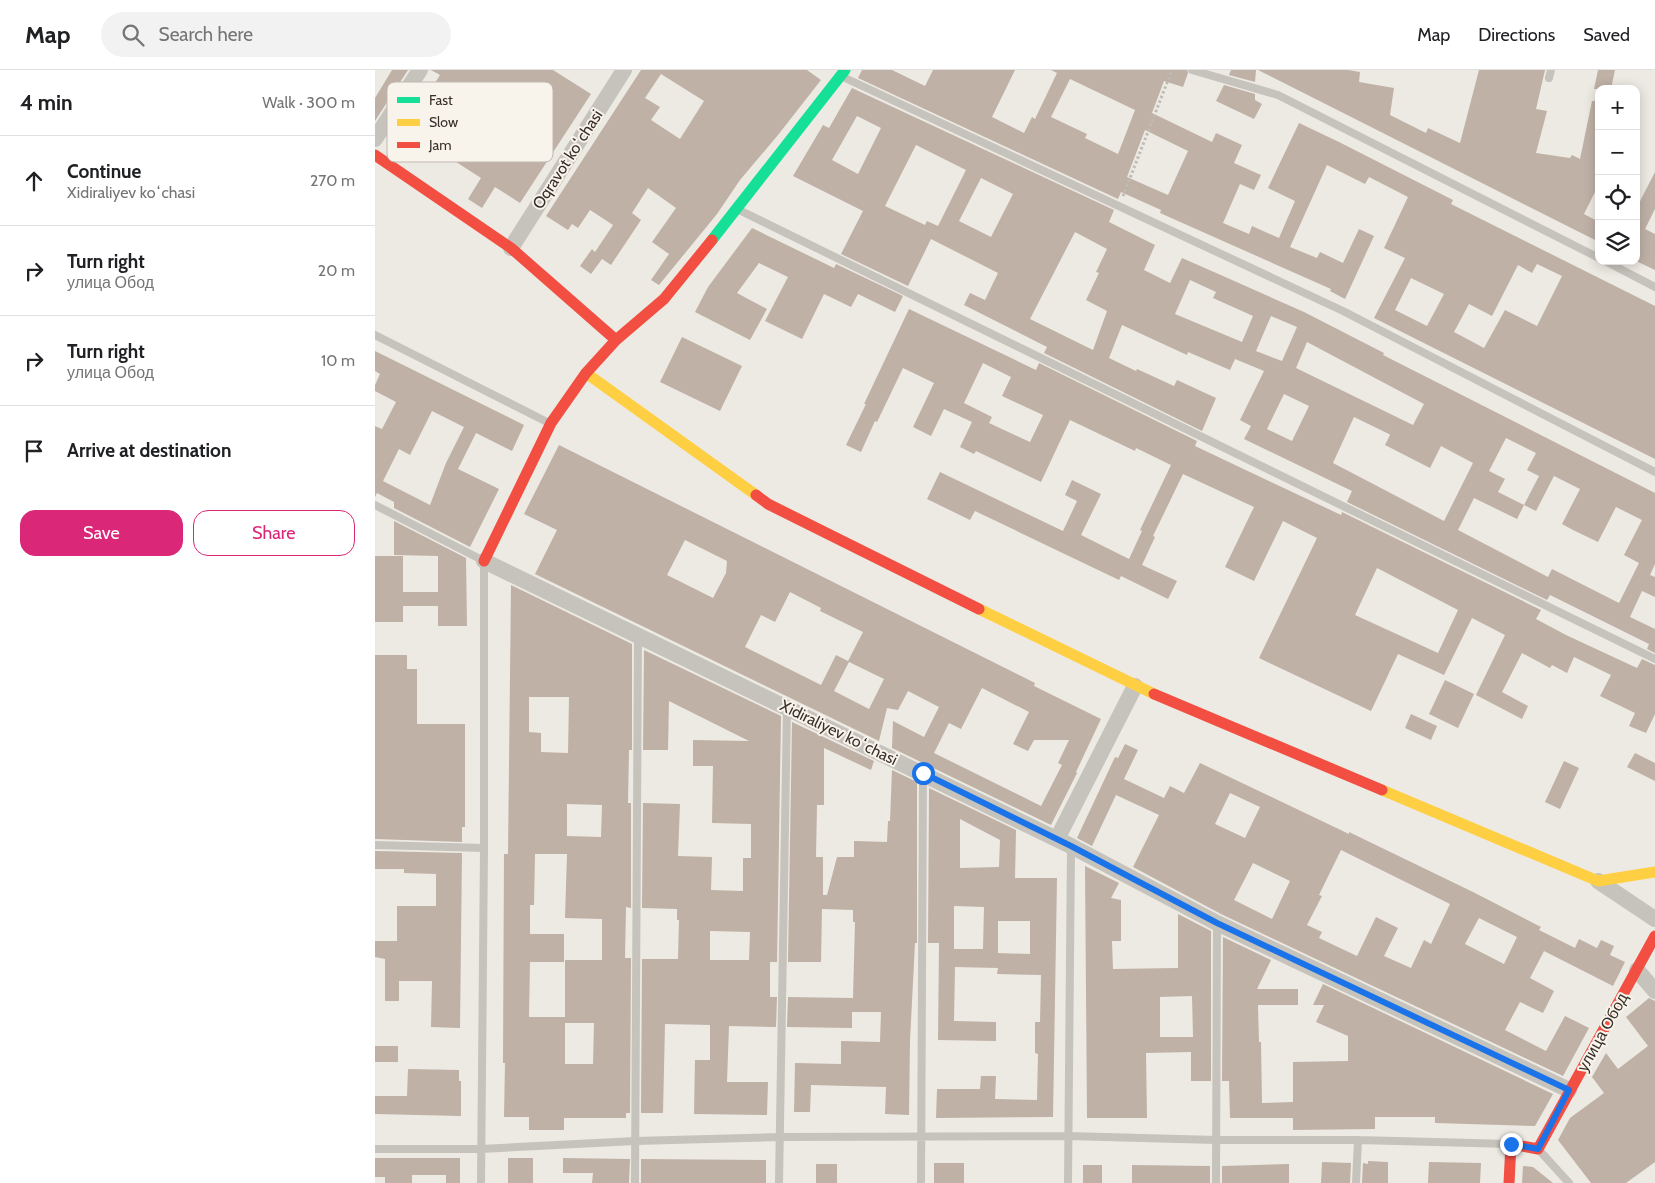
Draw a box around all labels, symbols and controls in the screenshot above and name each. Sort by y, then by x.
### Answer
search box [101,12,451,57]
text: Map [25,20,71,49]
icon: search [119,21,147,49]
text: Search here [159,23,253,46]
text: Map [1417,24,1450,46]
text: Directions [1478,24,1555,46]
text: Saved [1583,24,1630,46]
legend [387,82,553,162]
map controls [1595,85,1640,265]
button: + [1595,85,1640,130]
text: 4 min [20,90,73,115]
text: Fast [429,91,453,109]
text: Walk · 300 m [262,93,355,112]
street label: Oqravot koʻchasi [528,106,606,212]
text: Slow [429,113,458,131]
button: − [1595,130,1640,175]
text: Jam [428,136,451,154]
text: Continue [67,160,141,183]
icon: ahead [20,167,48,195]
text: 270 m [310,171,355,190]
button: locate [1595,175,1640,220]
text: Xidiraliyev koʻchasi [67,183,195,202]
button: layers [1595,220,1640,265]
text: Turn right [67,250,145,273]
icon: right [20,257,48,285]
text: 20 m [318,261,355,280]
text: улица Обод [67,273,154,292]
text: Turn right [67,340,145,363]
icon: right [20,347,48,375]
text: 10 m [321,351,355,370]
text: улица Обод [67,363,154,382]
icon: arrive [20,437,48,465]
text: Arrive at destination [67,439,231,462]
button: Save [20,510,183,556]
button: Share [193,510,355,556]
street label: Xidiraliyev koʻchasi [777,696,901,769]
route start [912,762,935,785]
street label: улица Обод [1573,989,1632,1075]
route end [1500,1133,1523,1156]

